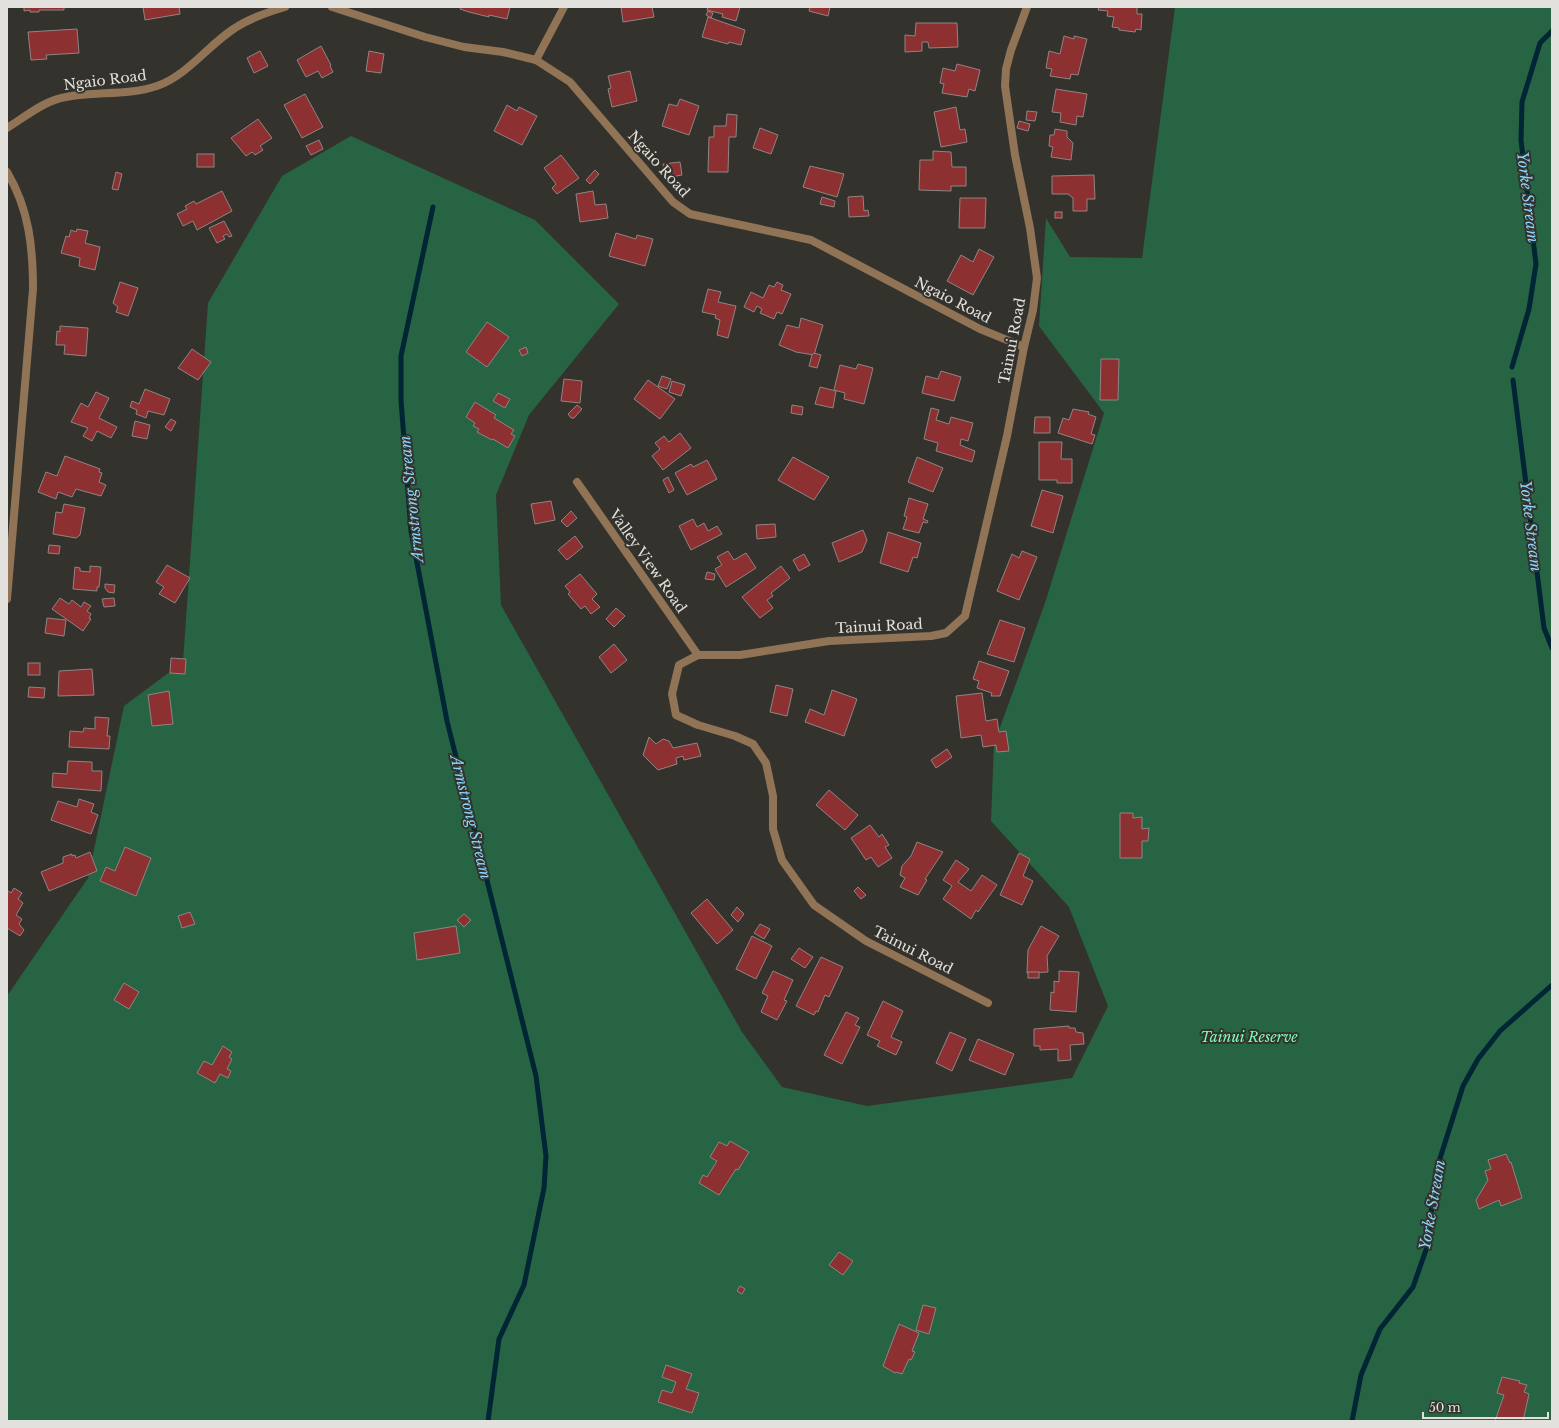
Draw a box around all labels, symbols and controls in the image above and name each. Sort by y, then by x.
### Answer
street label: Ngaio Road [62,66,148,94]
street label: Ngaio Road [624,127,694,201]
water label: Yorke Stream [1513,150,1543,244]
street label: Ngaio Road [912,273,995,327]
street label: Tainui Road [995,296,1029,386]
water label: Armstrong Stream [395,435,427,565]
water label: Yorke Stream [1516,479,1546,573]
street label: Valley View Road [605,505,691,617]
street label: Tainui Road [835,615,924,637]
water label: Armstrong Stream [446,751,496,881]
street label: Tainui Road [870,922,957,978]
park label: Tainui Reserve [1200,1028,1298,1046]
water label: Yorke Stream [1415,1158,1449,1252]
scale bar [1423,1394,1548,1420]
text: 50 m [1429,1400,1461,1415]

